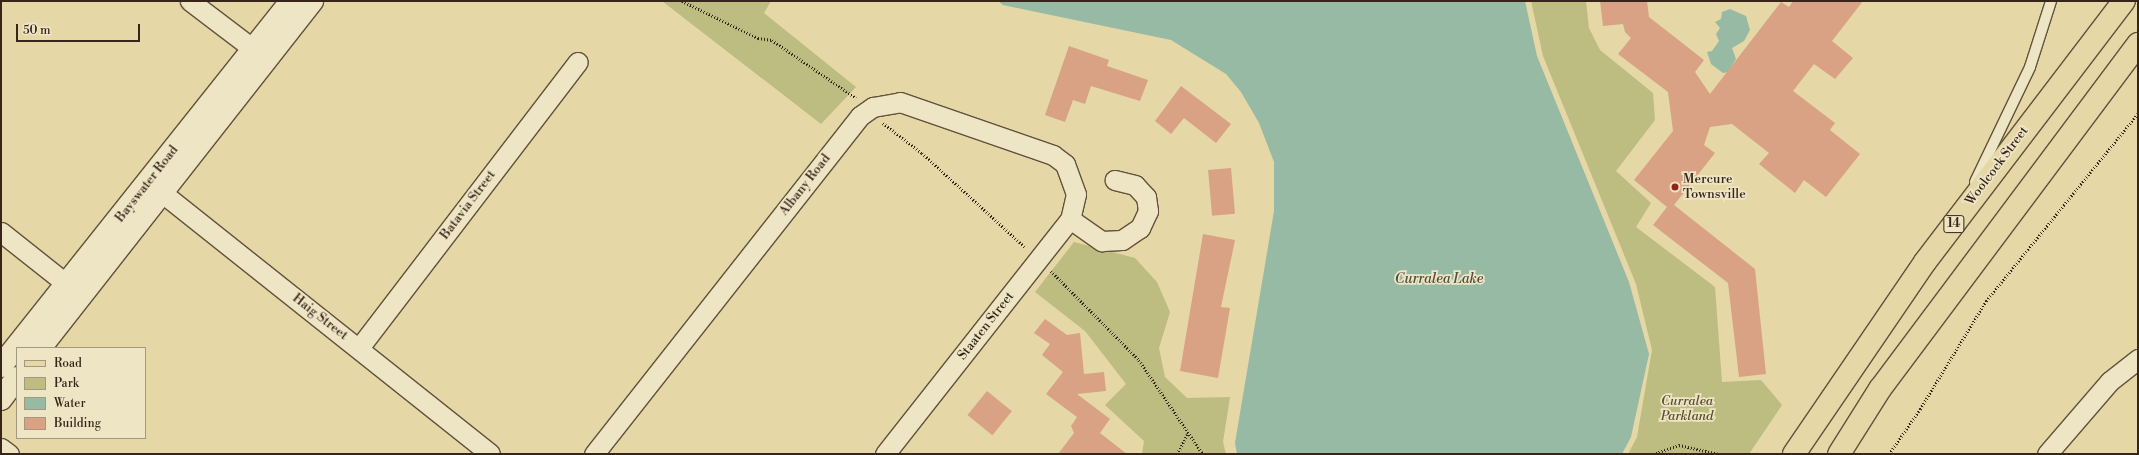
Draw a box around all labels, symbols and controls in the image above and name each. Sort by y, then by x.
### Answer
scale bar [18,16,142,42]
text: 50 m [23,23,51,38]
street label: Woolcock Street [1962,124,2032,208]
street label: Bayswater Road [112,143,182,225]
street label: Albany Road [776,151,834,219]
street label: Batavia Street [437,167,499,243]
place label: Mercure Townsville [1683,172,1746,203]
marker: Mercure Townsville [1670,182,1680,192]
road number: 14 [1943,214,1965,234]
water label: Curralea Lake [1395,271,1483,287]
street label: Staaten Street [955,289,1017,363]
street label: Haig Street [289,291,351,343]
legend [16,347,146,439]
text: Road [54,356,82,371]
text: Park [54,376,79,391]
park label: Curralea Parkland [1661,394,1713,425]
text: Water [54,396,86,411]
text: Building [54,416,101,431]

